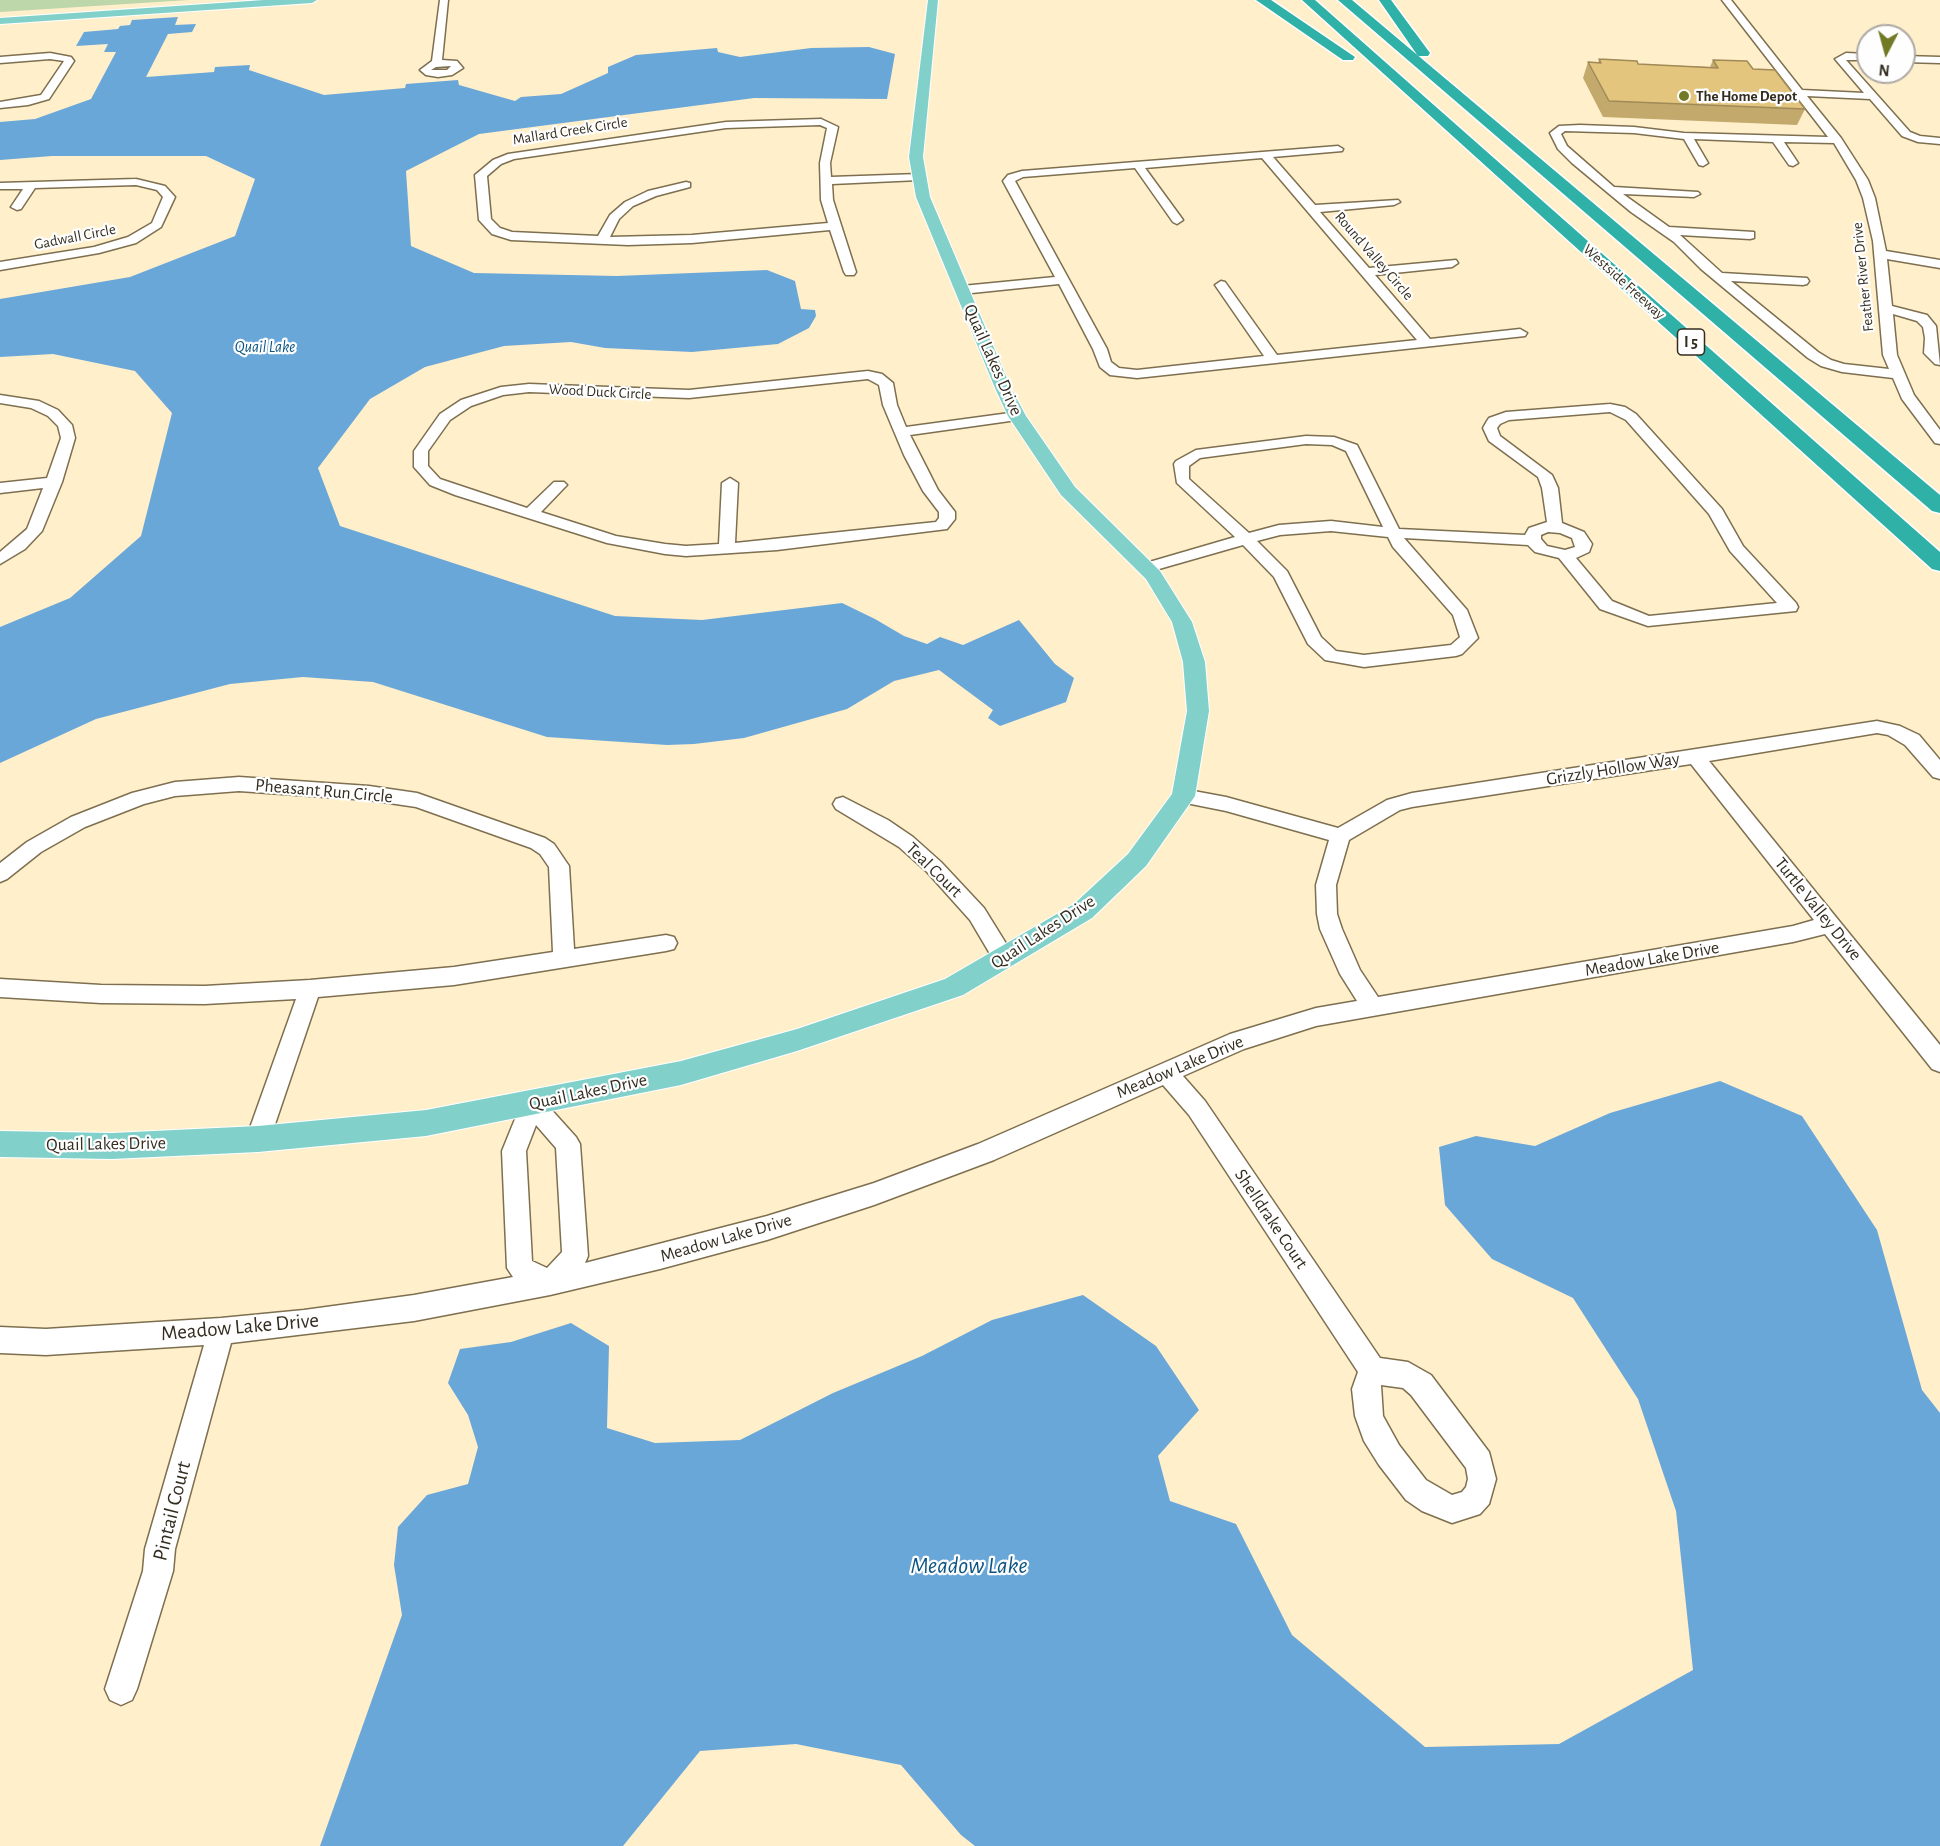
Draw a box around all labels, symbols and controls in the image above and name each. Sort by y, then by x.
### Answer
north arrow [1856,24,1916,84]
text: N [1878,61,1891,78]
place label: The Home Depot [1696,87,1797,105]
marker: The Home Depot [1677,89,1691,103]
street label: Mallard Creek Circle [511,113,629,149]
street label: Round Valley Circle [1331,208,1417,304]
street label: Gadwall Circle [33,220,117,254]
street label: Feather River Drive [1848,221,1878,333]
street label: Westside Freeway [1579,241,1669,323]
street label: Quail Lakes Drive [959,301,1027,419]
road number: I 5 [1678,329,1704,355]
water label: Quail Lake [235,337,295,357]
street label: Wood Duck Circle [548,380,652,404]
street label: Grizzly Hollow Way [1545,748,1681,790]
street label: Pheasant Run Circle [254,774,394,808]
street label: Teal Court [901,838,967,902]
street label: Turtle Valley Drive [1770,853,1866,965]
street label: Quail Lakes Drive [987,890,1099,974]
street label: Meadow Lake Drive [1583,937,1721,981]
street label: Meadow Lake Drive [1113,1031,1247,1103]
street label: Quail Lakes Drive [527,1069,649,1115]
street label: Quail Lakes Drive [46,1132,166,1156]
street label: Shelldrake Court [1230,1165,1312,1273]
street label: Meadow Lake Drive [658,1209,794,1267]
street label: Meadow Lake Drive [160,1308,320,1346]
street label: Pintail Court [147,1459,197,1563]
water label: Meadow Lake [910,1552,1028,1580]

